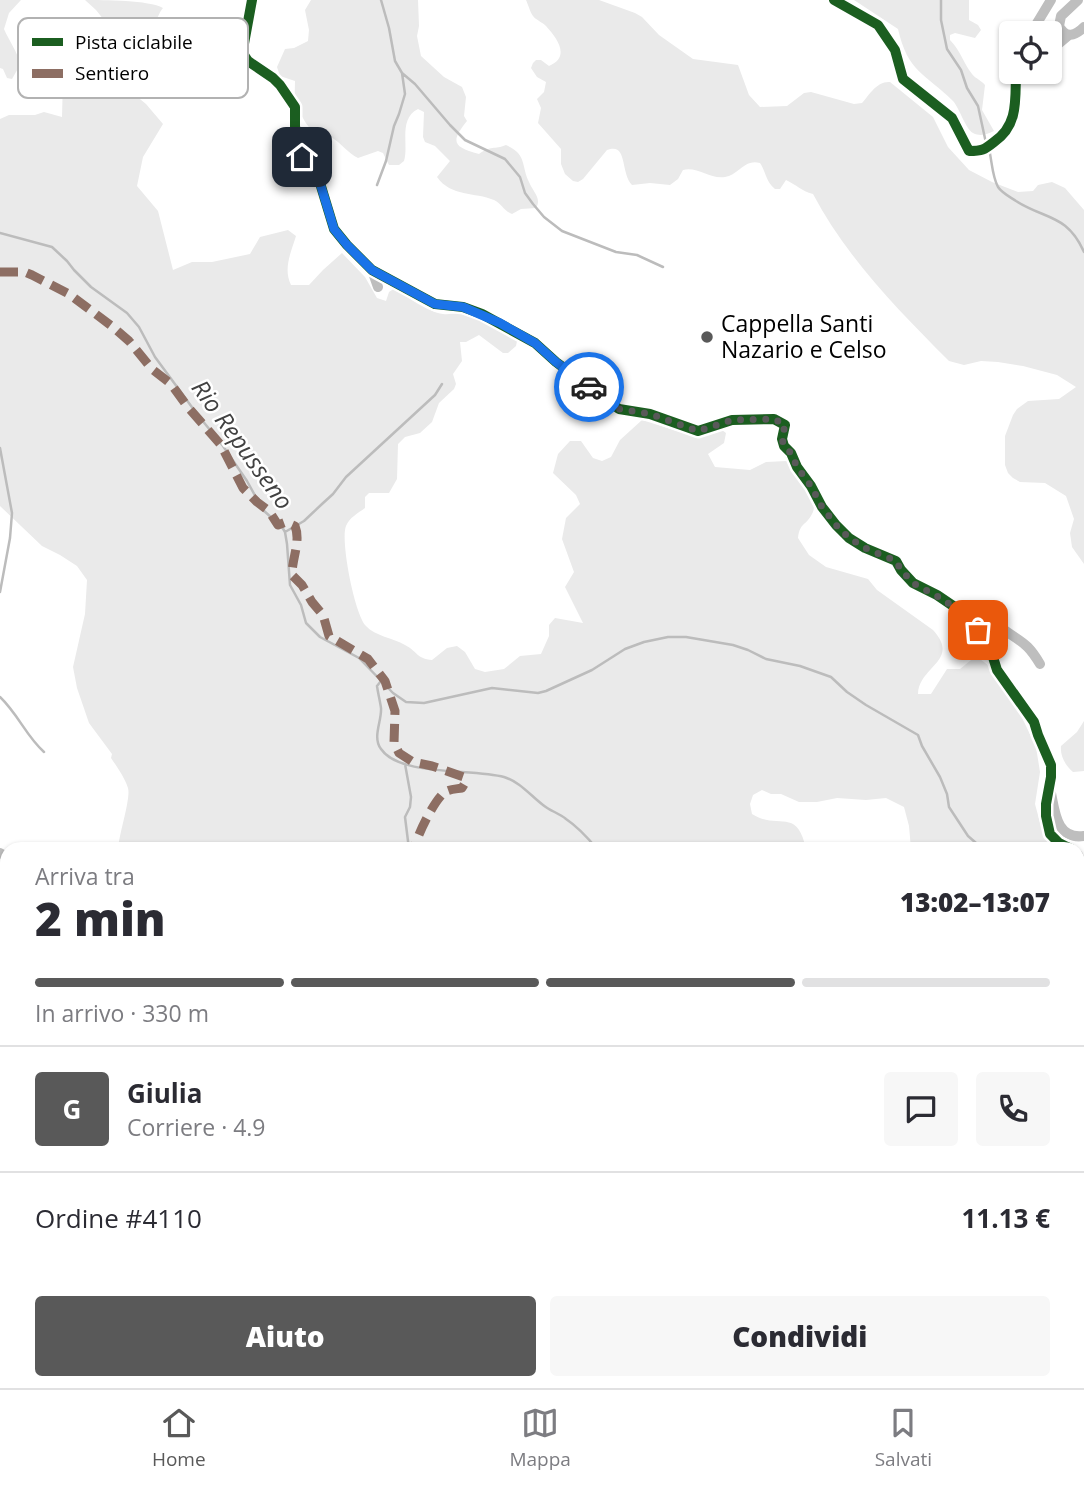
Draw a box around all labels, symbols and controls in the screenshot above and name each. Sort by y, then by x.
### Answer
legend [18,18,248,98]
map controls [999,21,1062,84]
button: locate [999,21,1062,84]
text: Pista ciclabile [75,29,193,55]
text: Sentiero [75,60,149,86]
pin [272,127,332,187]
icon: home [283,138,321,176]
place label: Cappella Santi Nazario e Celso [721,307,887,365]
marker: Cappella Santi Nazario e Celso [699,329,715,345]
courier [554,352,624,422]
icon: car [570,368,608,406]
water label: Rio Repusseno [185,373,301,516]
pin [948,600,1008,660]
icon: bag [959,611,997,649]
text: Arriva tra [35,860,135,892]
text: 13:02–13:07 [900,884,1050,920]
text: 2 min [35,887,166,949]
text: In arrivo · 330 m [35,997,209,1029]
button: chat [884,1072,958,1146]
button: phone [976,1072,1050,1146]
text: Giulia [127,1075,202,1111]
text: G [63,1091,81,1127]
text: Corriere · 4.9 [127,1111,266,1143]
text: Ordine #4110 [35,1200,202,1236]
text: 11.13 € [962,1200,1050,1236]
button: Aiuto [35,1296,536,1376]
button: Condividi [550,1296,1050,1376]
tab: Home [152,1404,206,1472]
tab: Mappa [509,1404,571,1472]
tab: Salvati [875,1404,932,1472]

